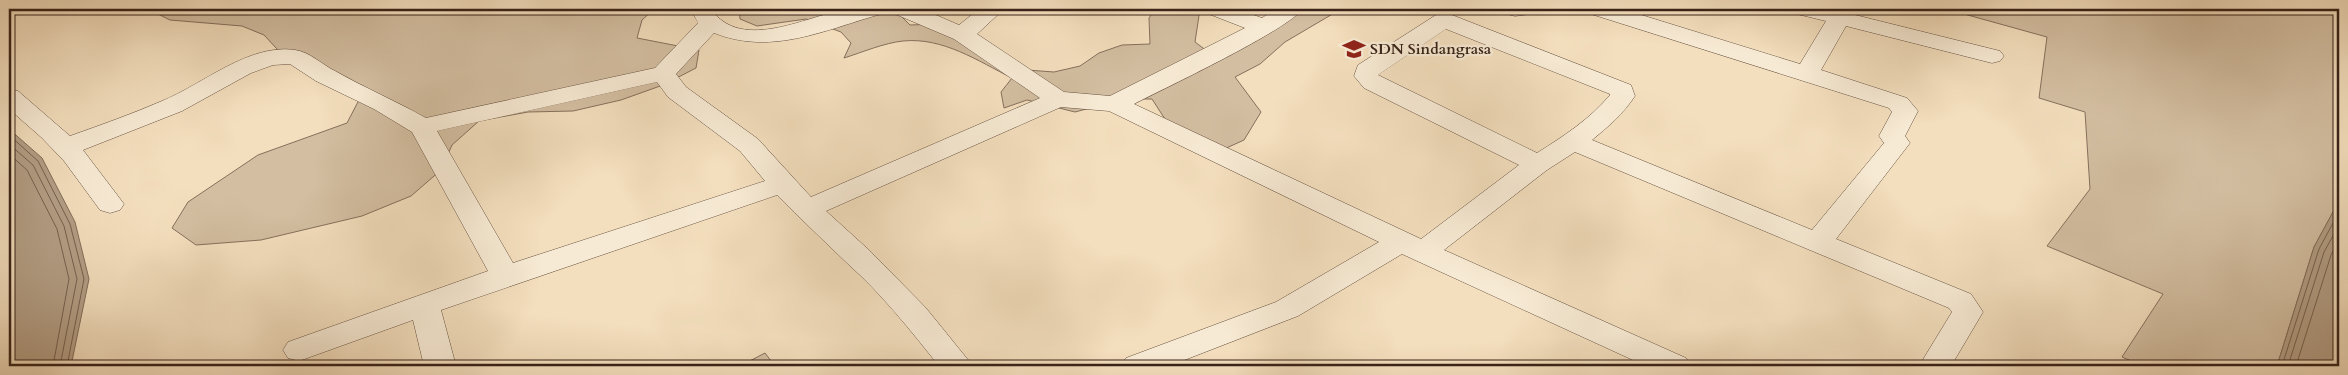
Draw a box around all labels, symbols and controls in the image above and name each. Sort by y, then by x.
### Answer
school or university icon: SDN Sindangrasa [1341,36,1367,62]
place label: SDN Sindangrasa [1370,39,1492,59]

